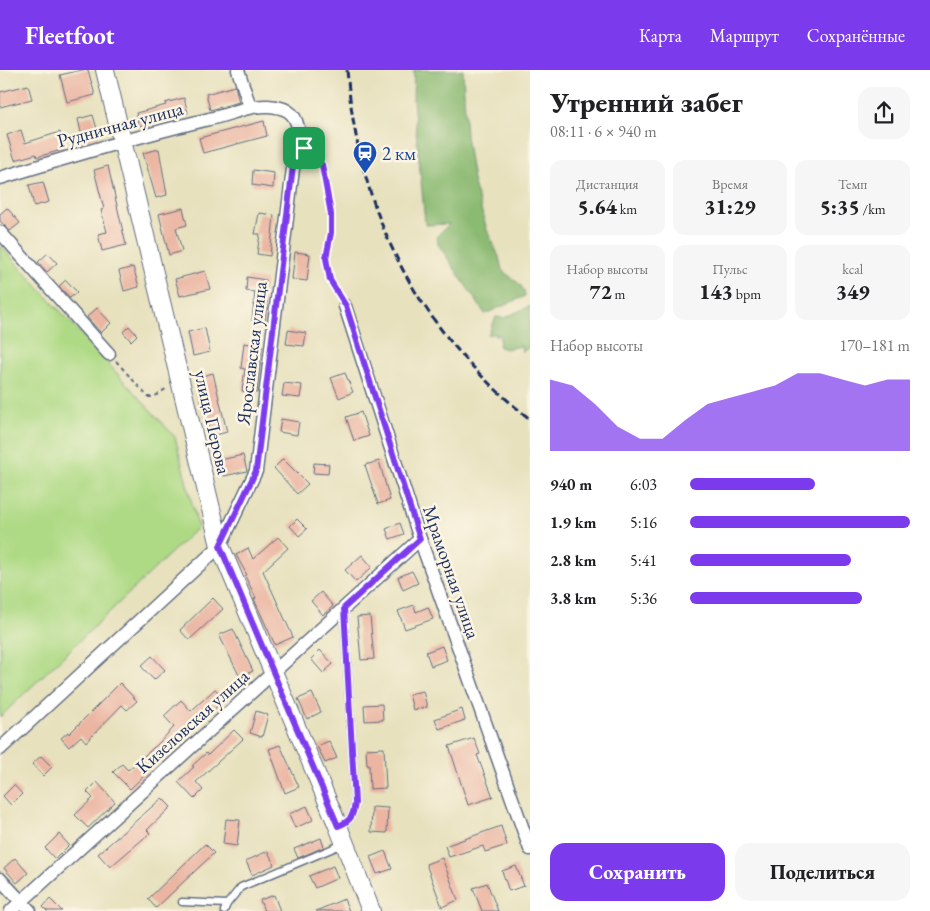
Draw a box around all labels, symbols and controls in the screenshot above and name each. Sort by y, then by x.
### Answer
text: Fleetfoot [25,20,115,51]
text: Карта [639,24,682,47]
text: Маршрут [710,24,779,47]
text: Сохранённые [807,24,905,47]
text: Утренний забег [550,84,743,120]
button: share [858,87,910,139]
street label: Рудничная улица [54,96,186,153]
text: 08:11 · 6 × 940 m [550,121,657,142]
pin [283,127,325,169]
icon: arrive [290,134,318,162]
station icon: 2 км [352,140,378,174]
place label: 2 км [382,141,416,166]
text: Дистанция [576,175,639,193]
text: Время [712,175,748,193]
text: Темп [838,175,867,193]
text: 5.64 [578,193,617,220]
text: 31:29 [704,193,756,220]
text: 5:35 [820,193,860,220]
text: km [617,200,637,218]
text: /km [860,200,886,218]
text: Набор высоты [567,260,648,278]
text: Пульс [712,260,748,278]
text: kcal [842,260,863,278]
text: 72 [589,278,612,305]
text: 143 [699,278,733,305]
text: 349 [836,278,870,305]
street label: Ярославская улица [230,279,273,427]
text: m [612,285,626,303]
text: bpm [733,285,761,303]
text: Набор высоты [550,335,643,356]
text: 170–181 m [839,335,910,356]
street label: улица Перова [188,368,237,477]
text: 940 m [550,474,592,495]
text: 6:03 [630,474,657,495]
street label: Мраморная улица [417,502,486,643]
text: 1.9 km [550,512,596,533]
text: 5:16 [630,512,657,533]
text: 2.8 km [550,550,596,571]
text: 5:41 [630,550,657,571]
text: 3.8 km [550,588,596,609]
text: 5:36 [630,588,657,609]
street label: Кизеловская улица [130,664,255,779]
button: Сохранить [550,843,725,901]
button: Поделиться [735,843,910,901]

